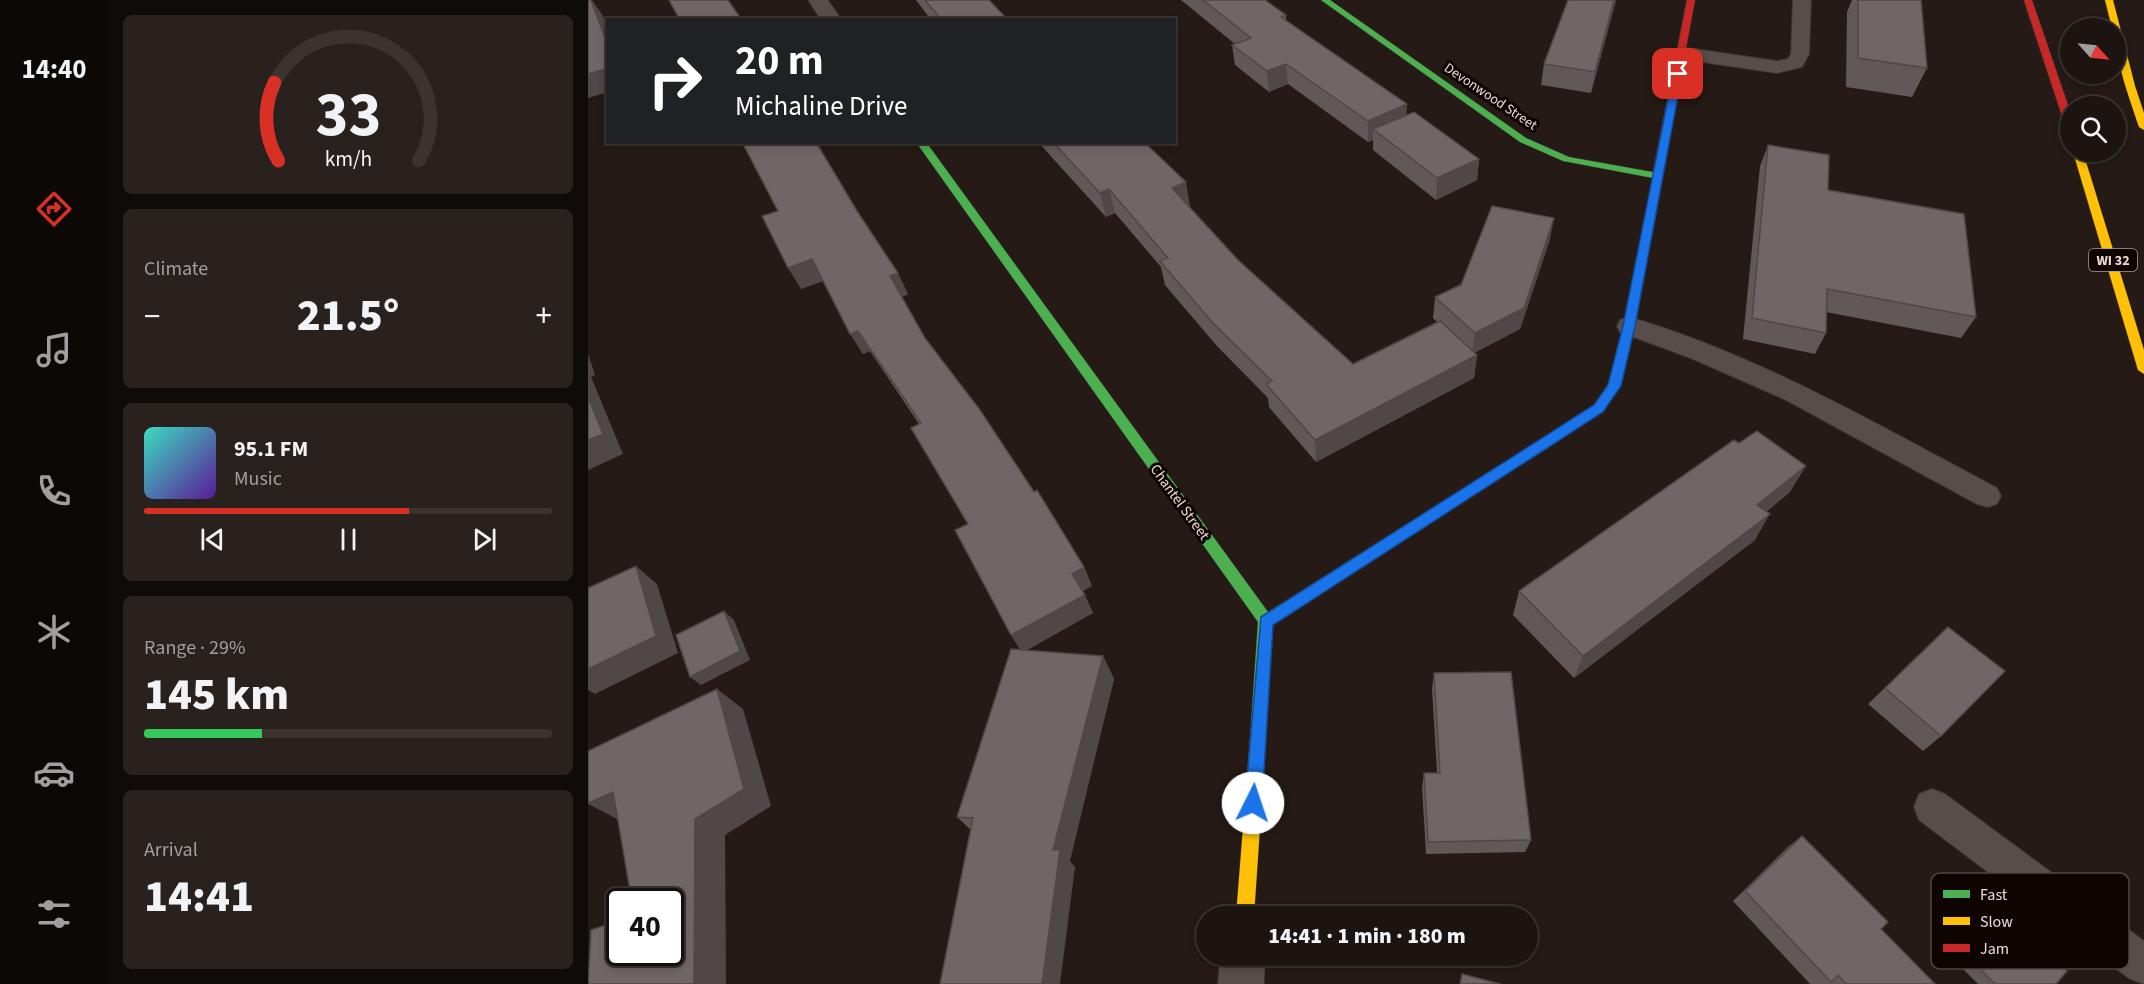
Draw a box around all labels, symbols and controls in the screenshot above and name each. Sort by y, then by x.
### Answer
north arrow [2060,18,2126,84]
map controls [2060,18,2126,162]
text: 20 m [735,31,824,91]
icon: right [636,42,714,120]
pin [1652,48,1703,99]
text: 14:40 [21,50,87,89]
icon: arrive [1661,57,1694,90]
street label: Devonwood Street [1440,58,1541,136]
text: 33 [315,72,381,161]
text: Michaline Drive [735,87,907,126]
button: search [2060,96,2126,162]
text: km/h [324,145,372,176]
icon: directions [33,188,75,230]
road number: WI 32 [2089,249,2137,271]
text: Climate [144,255,208,283]
text: 21.5° [297,284,399,348]
text: − [144,293,160,340]
text: + [536,293,552,340]
icon: music [33,329,75,371]
text: 95.1 FM [234,433,308,465]
street label: Chantel Street [1145,460,1214,545]
text: Music [234,465,282,493]
icon: phone [33,470,75,512]
icon: previous [196,523,229,556]
icon: pause [332,523,365,556]
icon: next [468,523,501,556]
icon: climate [33,611,75,653]
text: Range · 29% [144,634,245,662]
text: 145 km [144,663,289,727]
icon: car [33,752,75,794]
position arrow [1221,771,1285,835]
text: Arrival [144,836,198,864]
text: 14:41 [144,865,254,929]
legend [1931,873,2129,969]
text: Fast [1980,884,2008,906]
speed limit sign: 40 [606,888,684,966]
icon: filters [33,893,75,935]
text: Slow [1980,911,2013,933]
text: 14:41 · 1 min · 180 m [1268,920,1466,952]
text: Jam [1980,938,2009,960]

